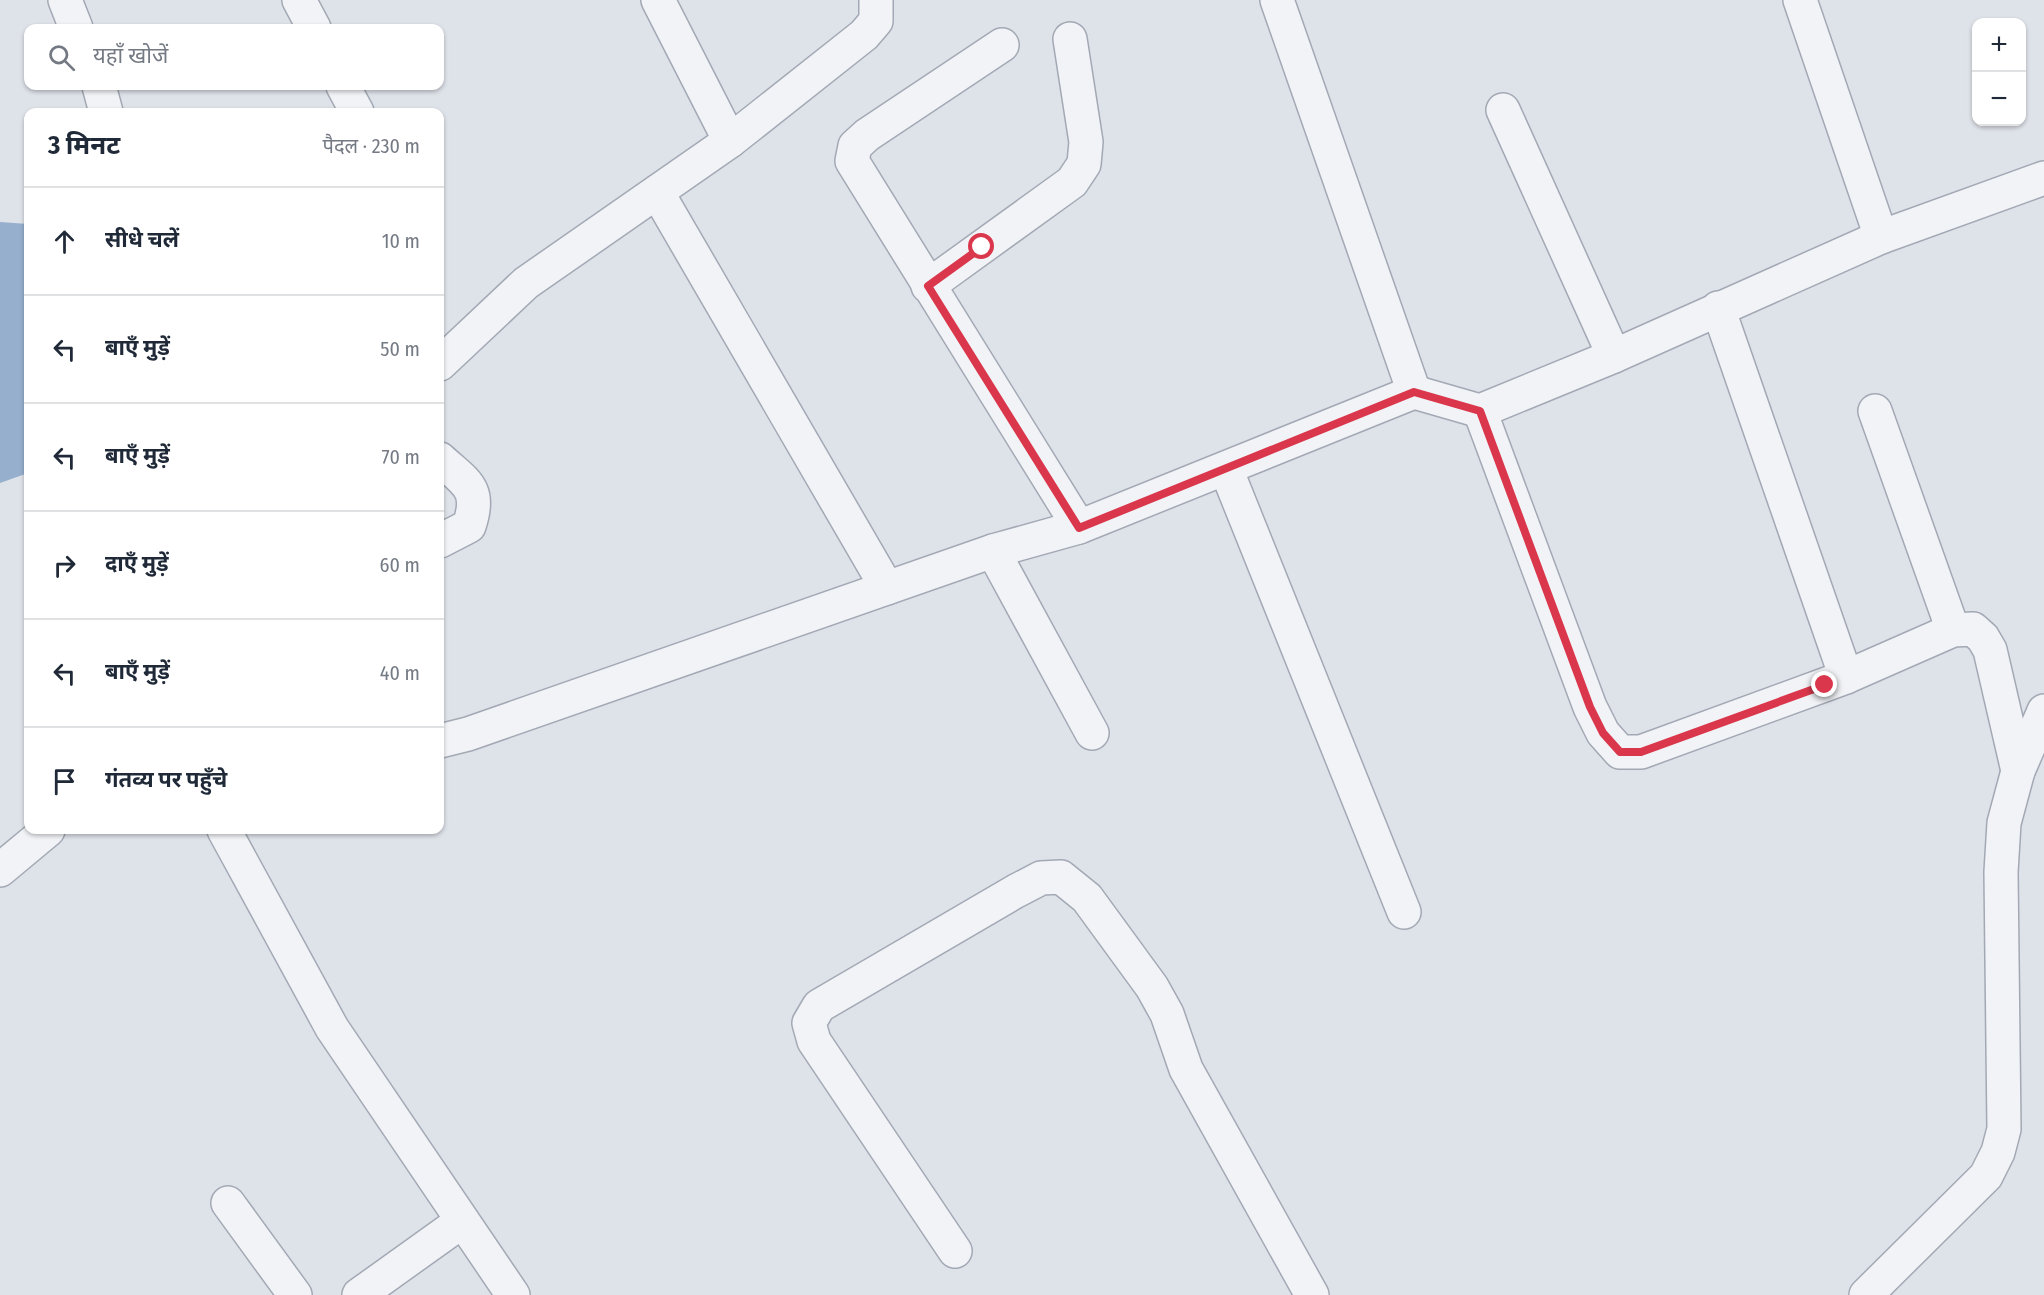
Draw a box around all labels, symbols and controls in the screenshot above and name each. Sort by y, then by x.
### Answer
map controls [1972,18,2026,126]
button: + [1972,18,2026,72]
search box [24,24,444,90]
icon: search [45,41,78,74]
text: यहाँ खोजें [93,42,168,69]
button: − [1972,72,2026,126]
text: 3 मिनट [48,130,120,161]
text: पैदल · 230 m [323,134,420,158]
icon: ahead [48,225,81,258]
text: सीधे चलें [105,226,179,253]
text: 10 m [382,229,420,253]
route start [968,233,994,259]
icon: left [48,333,81,366]
text: बाएँ मुड़ें [105,334,170,361]
text: 50 m [380,337,420,361]
icon: left [48,441,81,474]
text: बाएँ मुड़ें [105,442,170,469]
text: 70 m [382,445,420,469]
icon: right [48,549,81,582]
text: दाएँ मुड़ें [105,550,169,577]
text: 60 m [380,553,420,577]
icon: left [48,657,81,690]
text: बाएँ मुड़ें [105,658,170,685]
text: 40 m [380,661,420,685]
route end [1811,671,1837,697]
icon: arrive [48,765,81,798]
text: गंतव्य पर पहुँचे [105,766,227,793]

